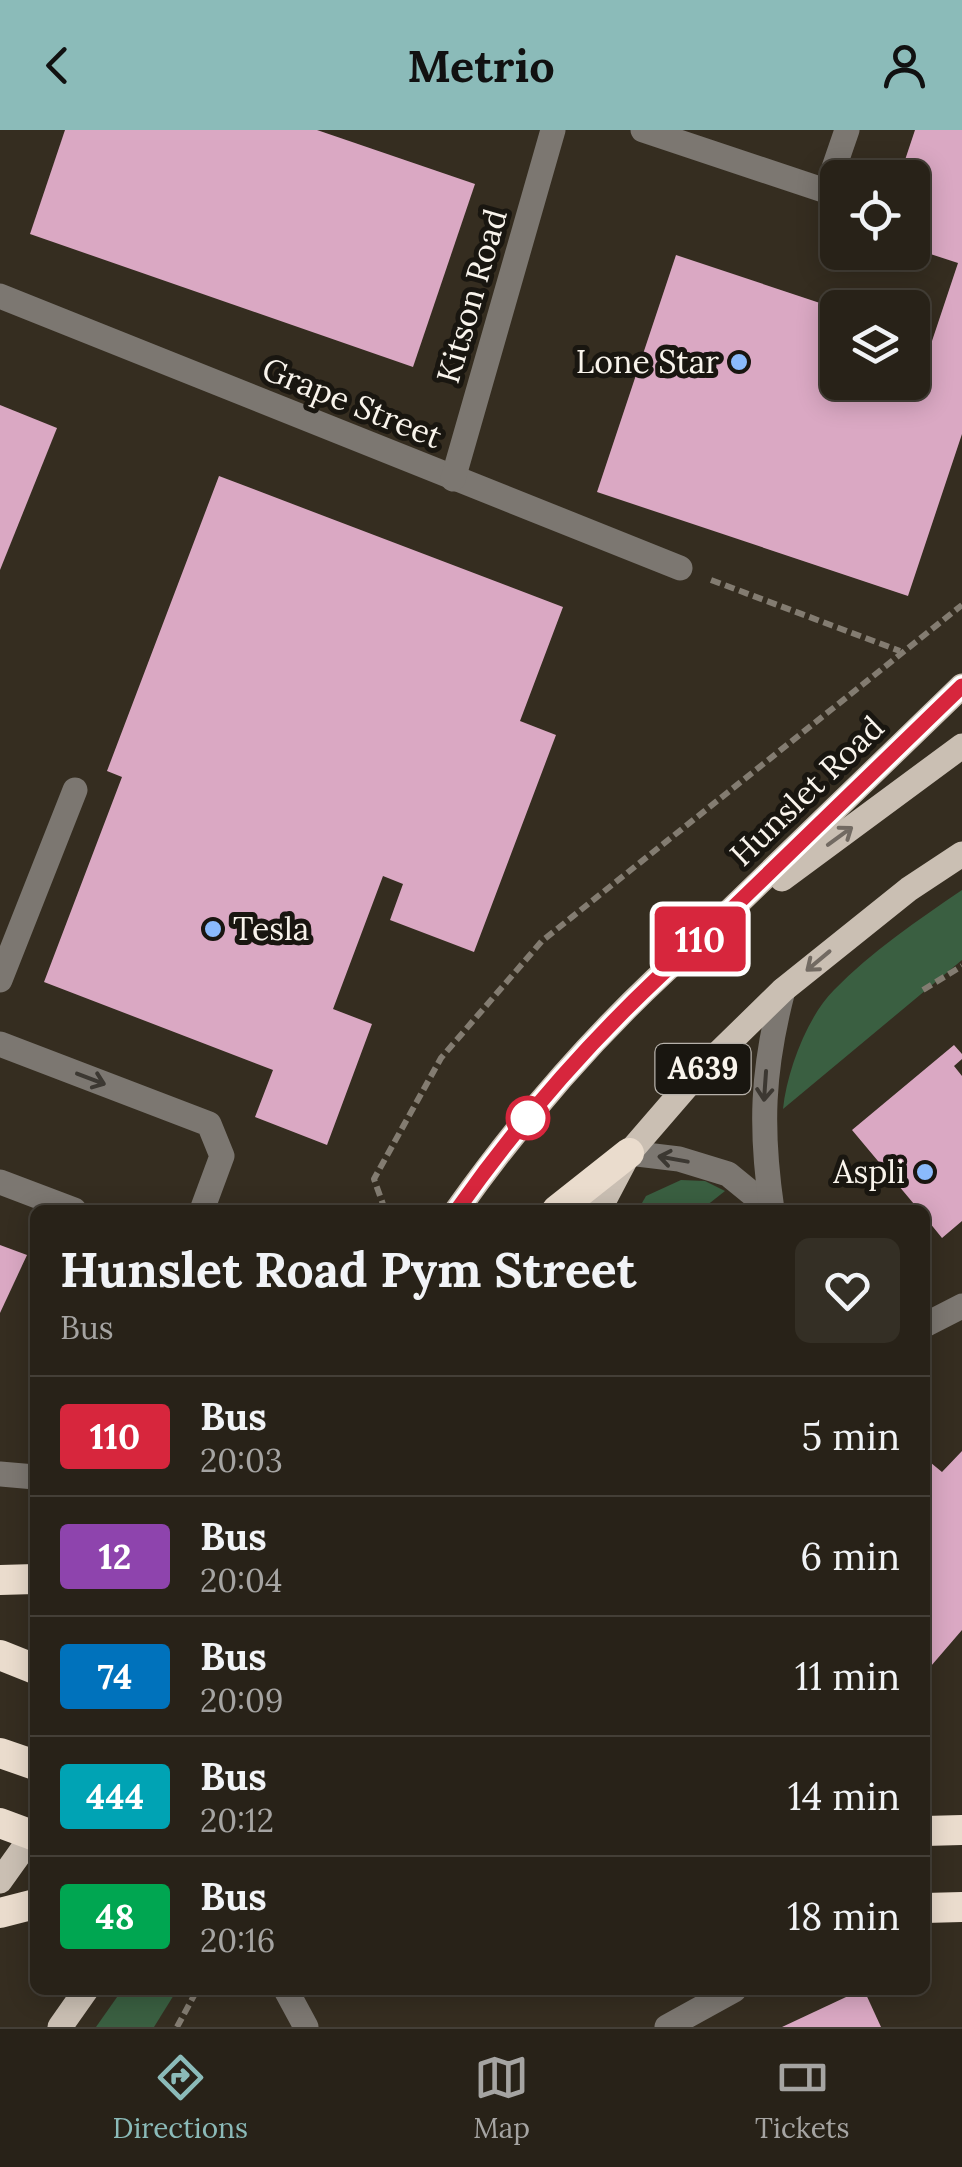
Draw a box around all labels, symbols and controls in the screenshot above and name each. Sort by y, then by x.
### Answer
text: Metrio [407,37,555,94]
icon: back [30,38,85,93]
icon: person [877,38,932,93]
map controls [820,160,930,400]
button: locate [820,160,930,270]
street label: Kitson Road [427,204,516,388]
button: layers [820,290,930,400]
place label: Lone Star [576,341,719,382]
street label: Grape Street [256,348,449,457]
marker: Lone Star [728,351,750,373]
street label: Hunslet Road [721,707,892,874]
one-way arrow [826,826,853,847]
line badge: 110 [642,906,758,972]
place label: Tesla [233,908,309,949]
text: 110 [675,917,725,962]
marker: Tesla [202,918,224,940]
one-way arrow [806,949,832,971]
road number: A639 [656,1044,750,1094]
one-way arrow [755,1069,774,1101]
one-way arrow [75,1071,106,1089]
unlabelled marker [507,1097,549,1139]
one-way arrow [657,1149,690,1168]
place label: Aspli [832,1151,905,1192]
marker: Aspli [914,1161,936,1183]
button: heart [795,1238,900,1343]
text: Hunslet Road Pym Street [60,1239,636,1300]
text: Bus [60,1307,114,1348]
text: Bus [200,1392,267,1440]
text: 5 min [802,1412,900,1460]
text: 110 [90,1414,140,1459]
text: 20:03 [200,1440,283,1481]
text: Bus [200,1512,267,1560]
text: 6 min [800,1532,900,1580]
text: 12 [99,1534,131,1579]
text: 20:04 [200,1560,282,1601]
text: Bus [200,1632,267,1680]
text: 11 min [795,1652,900,1700]
text: 74 [98,1654,132,1699]
text: 20:09 [200,1680,283,1721]
text: Bus [200,1752,267,1800]
text: 14 min [788,1772,900,1820]
text: 444 [86,1774,144,1819]
text: 20:12 [200,1800,274,1841]
text: Bus [200,1872,267,1920]
text: 18 min [787,1892,900,1940]
text: 48 [95,1894,135,1939]
text: 20:16 [200,1920,275,1961]
tab: Directions [113,2050,248,2146]
tab: Map [473,2050,530,2146]
tab: Tickets [755,2050,849,2146]

